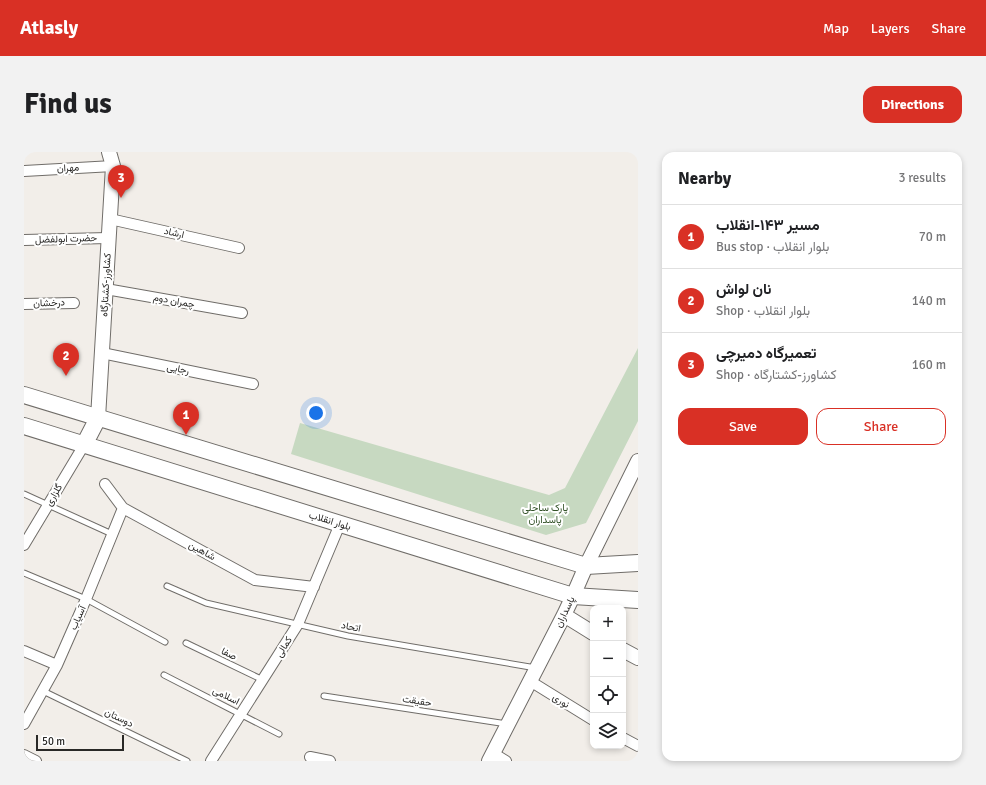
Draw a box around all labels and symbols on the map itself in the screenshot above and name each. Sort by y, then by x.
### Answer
street label: مهران [56,161,80,175]
pin: 3 [108,165,134,198]
street label: ارشاد [163,225,185,241]
street label: حضرت ابولفضل [35,232,98,246]
street label: کشاورز-کشتارگاه [98,252,114,317]
street label: چمران دوم [152,291,196,312]
street label: درخشان [33,296,65,310]
pin: 2 [53,343,79,376]
street label: رجایی [166,361,190,377]
pin: 1 [173,402,199,435]
your location [306,403,326,423]
street label: گلزاری [43,481,66,508]
park label: پارک ساحلی پاسداران [522,502,568,527]
street label: بلوار انقلاب [307,509,353,533]
street label: شاهین [187,539,218,563]
street label: پاسداران [552,594,579,630]
street label: آسیاب [67,603,89,632]
street label: اتحاد [340,619,362,635]
street label: کمالی [273,634,295,660]
street label: صفا [219,645,239,663]
street label: اسلامی [211,684,241,708]
street label: نوری [550,691,572,711]
street label: حقیقت [401,693,433,709]
street label: دوستان [103,706,135,730]
scale bar [36,733,124,752]

